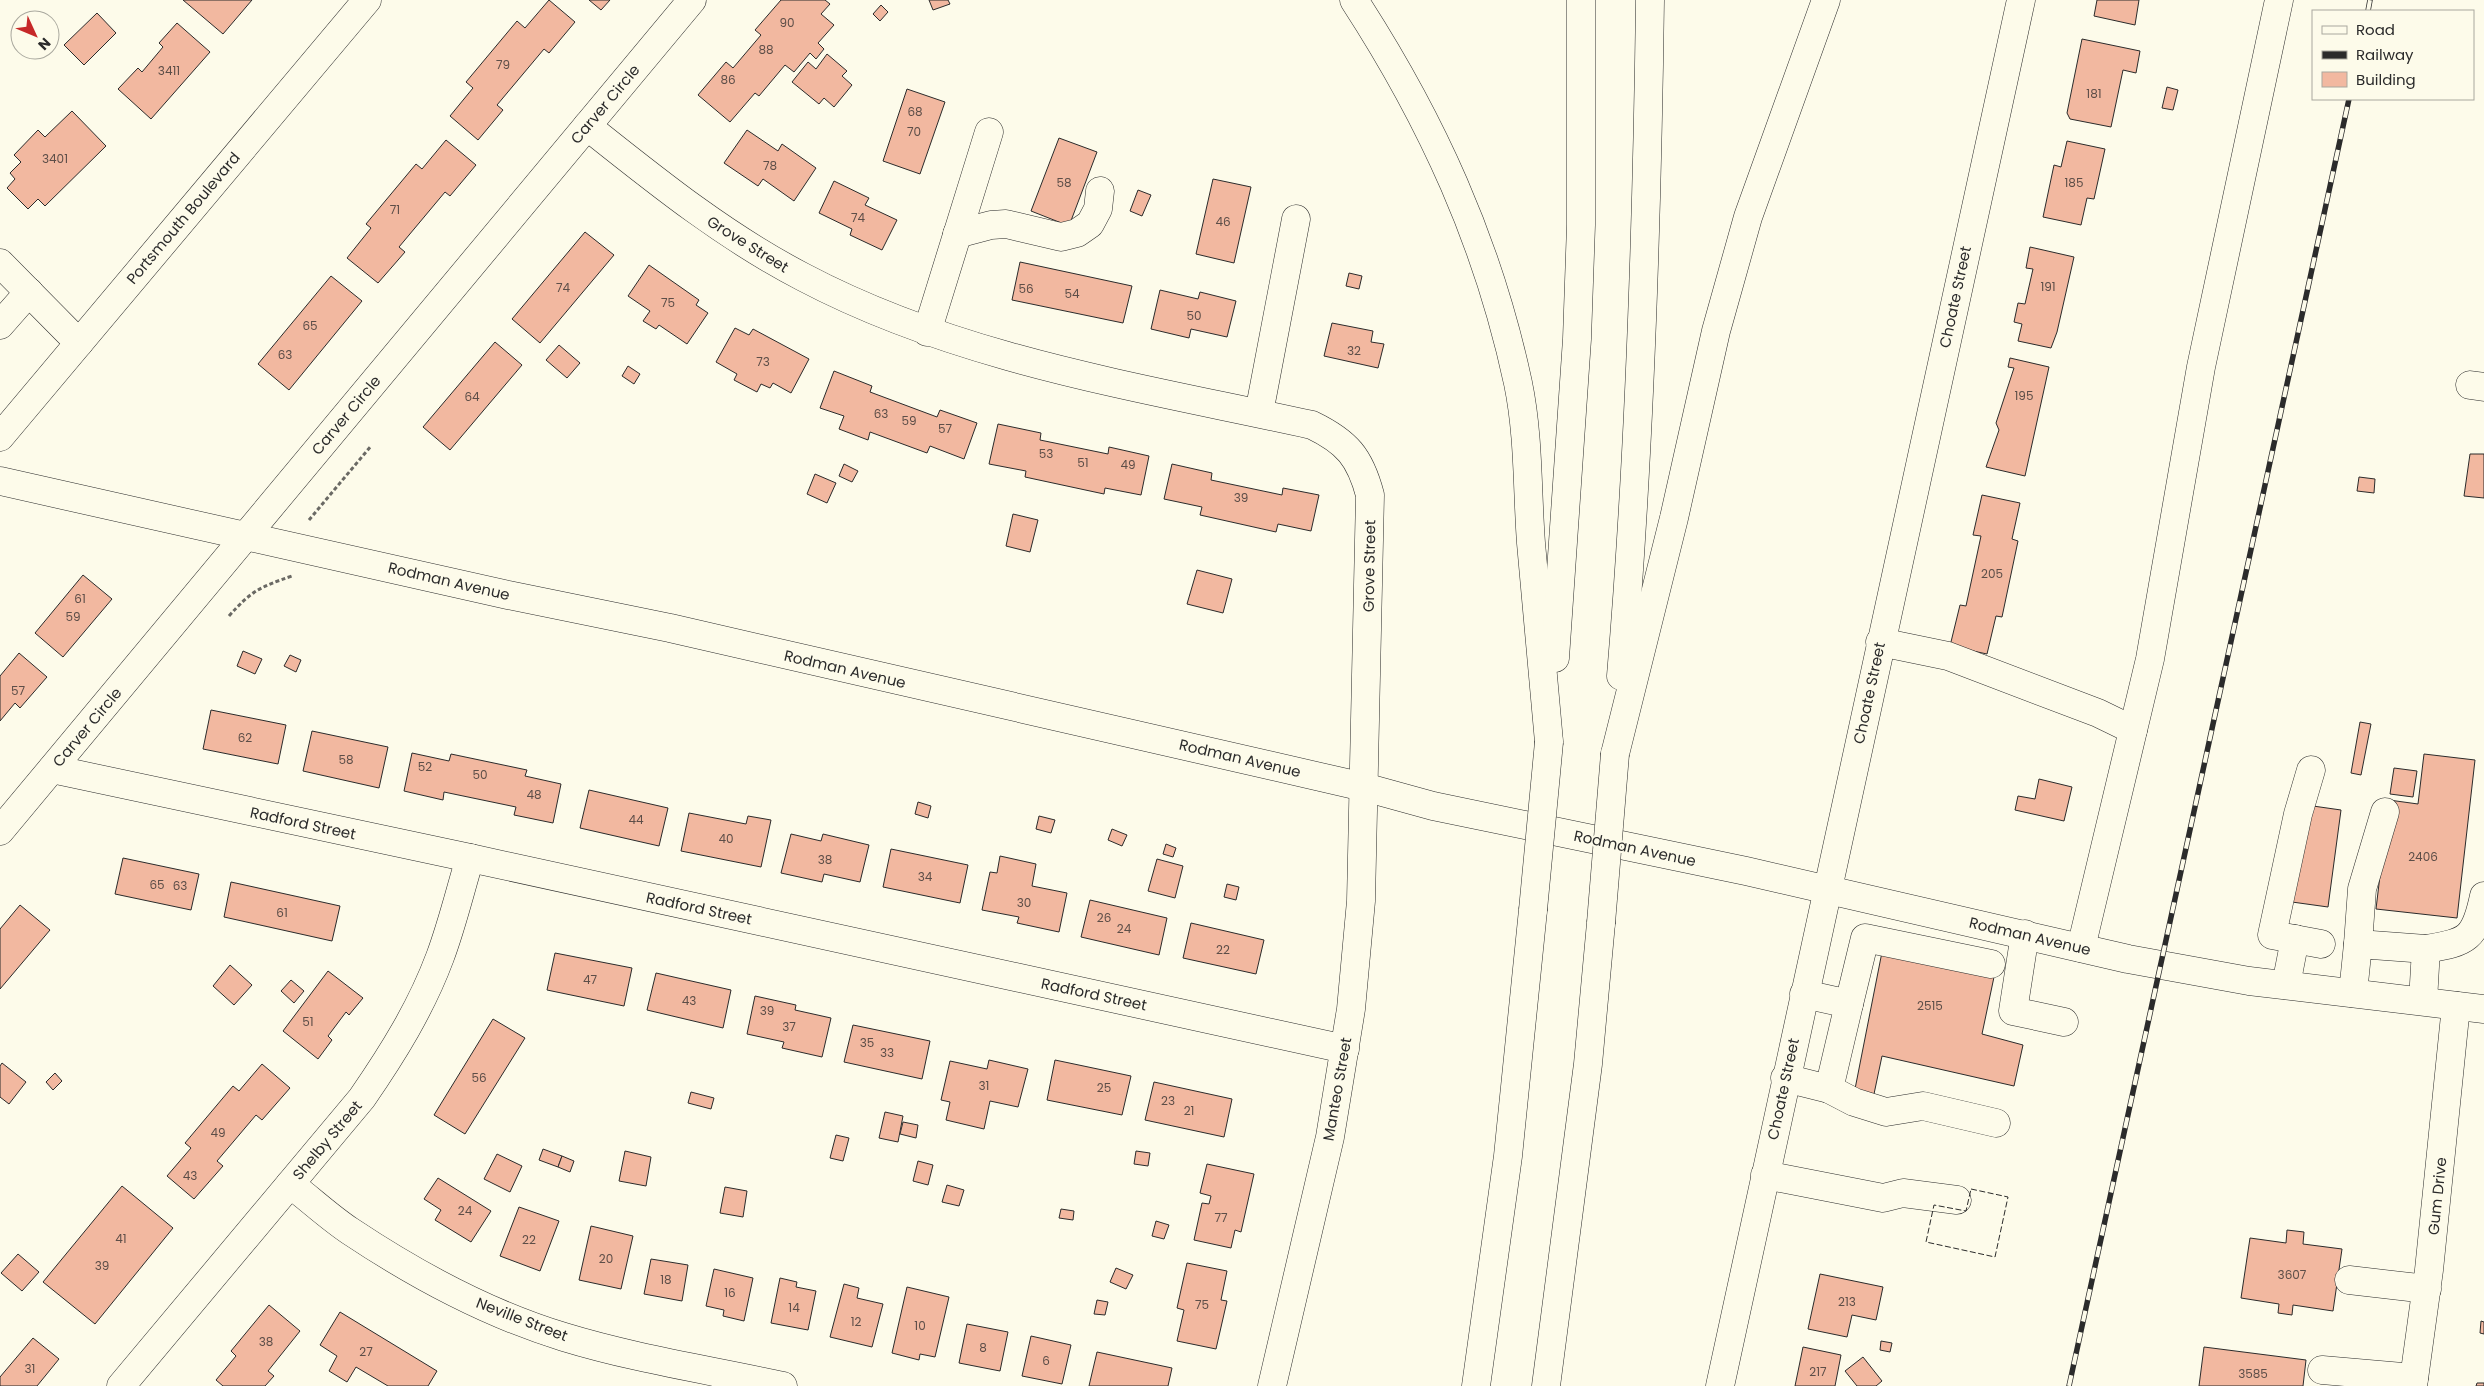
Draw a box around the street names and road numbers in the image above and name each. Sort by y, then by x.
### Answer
street label: Carver Circle [566,60,644,148]
street label: Portsmouth Boulevard [121,147,245,289]
street label: Grove Street [703,211,793,277]
street label: Choate Street [1934,244,1976,350]
street label: Carver Circle [307,371,385,459]
street label: Grove Street [1358,520,1380,612]
street label: Rodman Avenue [386,557,512,605]
street label: Choate Street [1848,640,1890,746]
street label: Rodman Avenue [782,645,908,693]
street label: Carver Circle [48,683,126,771]
street label: Rodman Avenue [1177,734,1303,782]
street label: Radford Street [248,802,358,844]
street label: Rodman Avenue [1572,825,1698,871]
street label: Radford Street [644,887,754,929]
street label: Rodman Avenue [1967,912,2093,960]
street label: Radford Street [1039,973,1149,1015]
street label: Manteo Street [1318,1035,1356,1143]
street label: Choate Street [1762,1036,1804,1142]
street label: Shelby Street [287,1096,367,1184]
street label: Gum Drive [2422,1156,2452,1236]
street label: Neville Street [473,1292,571,1346]

